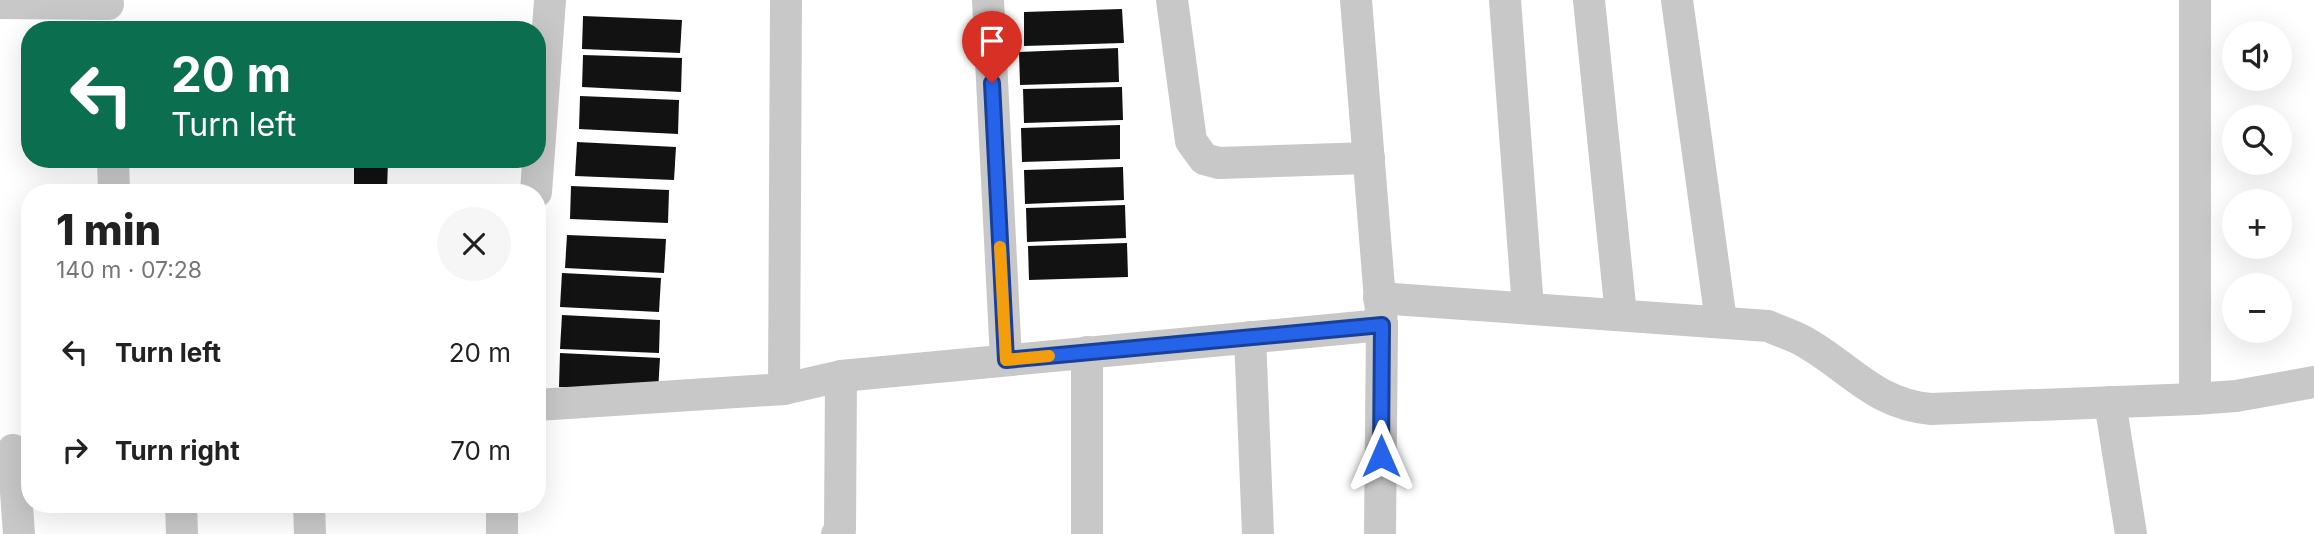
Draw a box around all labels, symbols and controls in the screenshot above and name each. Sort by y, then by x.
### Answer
pin [962,11,1022,83]
map controls [2222,21,2292,343]
button: sound [2222,21,2292,91]
icon: arrive [973,22,1011,60]
text: 20 m [171,45,291,104]
icon: left [56,49,147,140]
text: Turn left [171,105,296,144]
button: search [2222,105,2292,175]
button: + [2222,189,2292,259]
text: 1 min [56,204,161,255]
button: close [437,207,511,281]
text: 140 m · 07:28 [56,256,202,284]
button: − [2222,273,2292,343]
icon: left [56,333,94,371]
text: Turn left [115,337,221,368]
text: 20 m [449,337,511,368]
position arrow [1344,419,1418,493]
icon: right [56,431,94,469]
text: Turn right [115,435,240,466]
text: 70 m [450,435,511,466]

